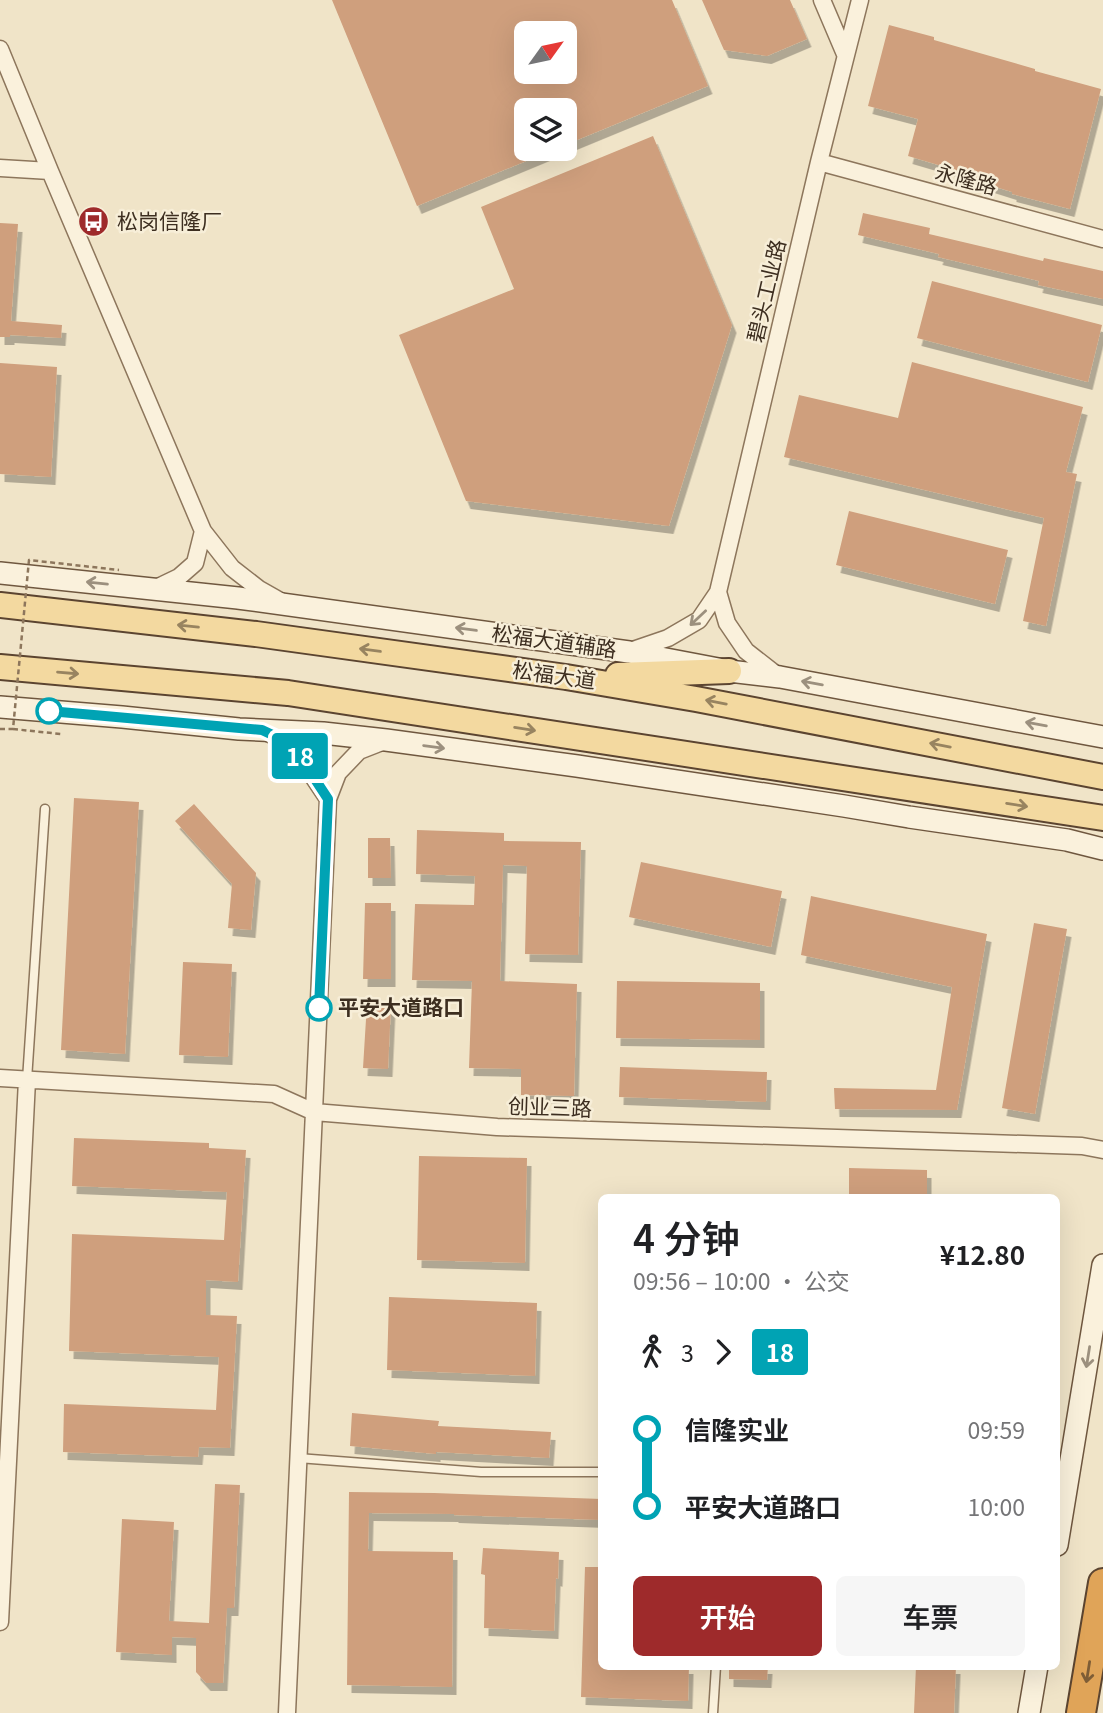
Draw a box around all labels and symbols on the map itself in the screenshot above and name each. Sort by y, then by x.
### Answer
north arrow [514,21,578,84]
street label: 永隆路 [932,155,1001,201]
bus stop icon: 松岗信隆厂 [77,205,111,239]
place label: 松岗信隆厂 [117,205,222,235]
street label: 碧头工业路 [739,236,791,345]
one-way arrow [86,576,108,589]
one-way arrow [689,609,707,626]
street label: 松福大道辅路 [490,616,619,664]
one-way arrow [177,620,200,633]
one-way arrow [456,623,478,636]
one-way arrow [360,643,382,656]
street label: 松福大道 [511,653,598,695]
one-way arrow [56,667,79,680]
one-way arrow [801,676,824,689]
one-way arrow [705,695,728,709]
unlabelled marker [36,698,62,724]
one-way arrow [1025,717,1048,731]
one-way arrow [514,723,536,736]
line badge: 18 [268,733,332,779]
one-way arrow [929,738,952,752]
one-way arrow [422,740,445,753]
one-way arrow [1005,799,1028,812]
place label: 平安大道路口 [338,991,464,1021]
marker: 平安大道路口 [306,995,332,1021]
street label: 创业三路 [508,1090,593,1122]
one-way arrow [1081,1345,1094,1368]
one-way arrow [1081,1660,1094,1683]

